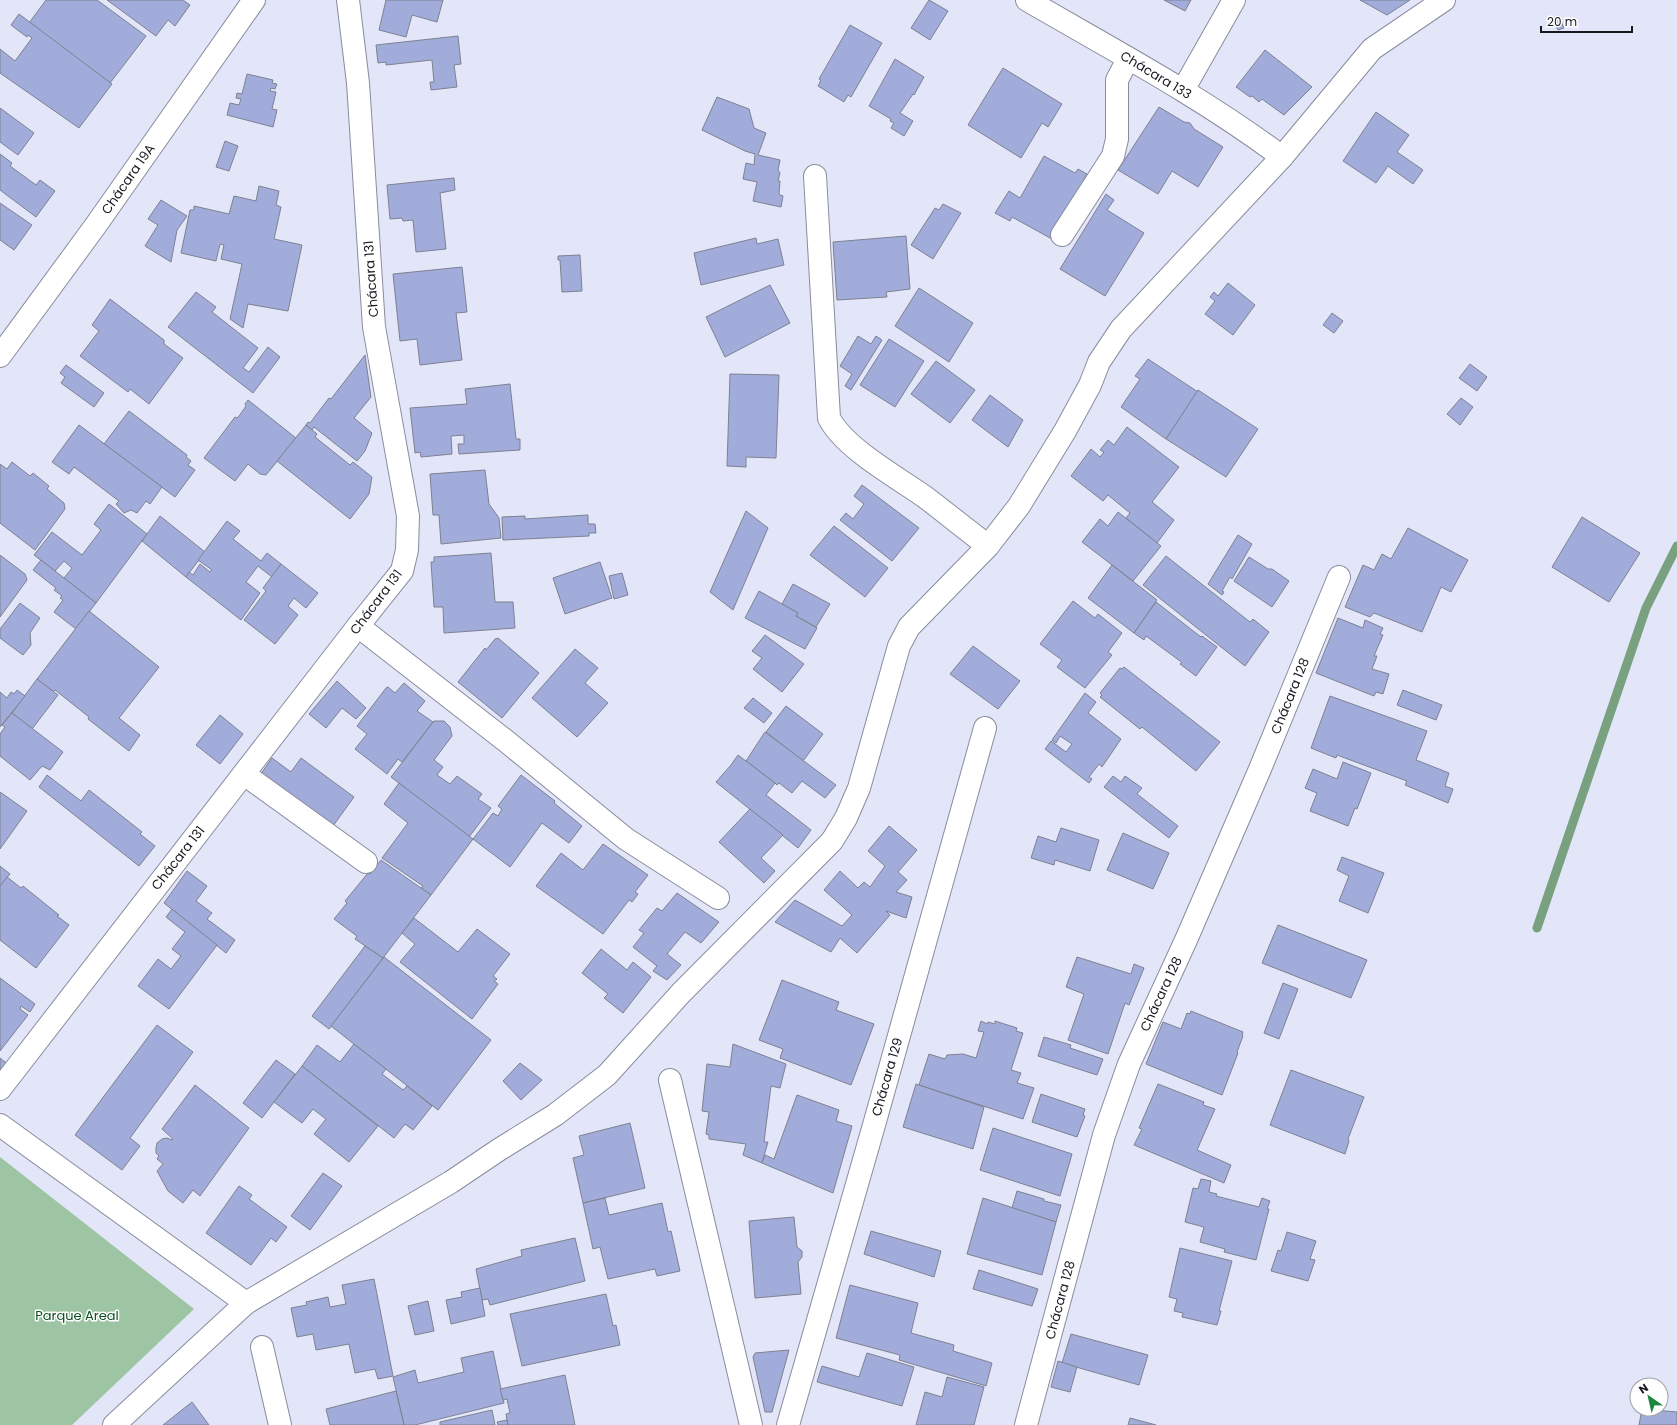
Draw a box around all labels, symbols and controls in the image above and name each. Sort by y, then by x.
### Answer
scale bar [1541,8,1632,34]
text: 20 m [1547,13,1577,30]
street label: Chácara 133 [1117,46,1195,104]
street label: Chácara 19A [97,140,159,218]
street label: Chácara 131 [359,240,383,318]
street label: Chácara 131 [345,566,407,638]
street label: Chácara 128 [1266,655,1314,737]
street label: Chácara 131 [147,822,209,894]
street label: Chácara 128 [1135,953,1187,1035]
street label: Chácara 129 [867,1036,907,1118]
street label: Chácara 128 [1040,1259,1080,1341]
park label: Parque Areal [35,1306,119,1325]
north arrow [1629,1377,1669,1417]
text: N [1636,1380,1651,1398]

